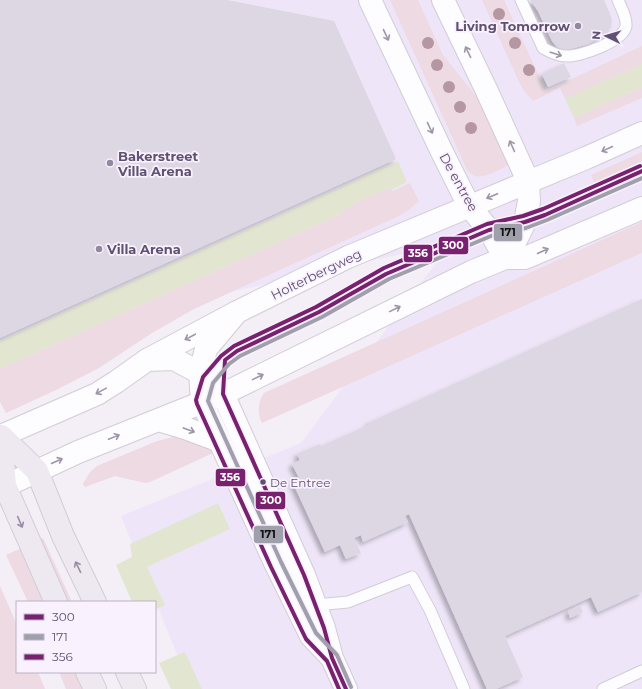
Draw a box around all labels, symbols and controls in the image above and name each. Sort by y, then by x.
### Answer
north arrow [586,16,626,56]
place label: Living Tomorrow [455,18,571,34]
marker: Living Tomorrow [573,21,583,31]
one-way arrow [383,29,390,41]
text: N [589,30,603,40]
one-way arrow [464,46,471,58]
one-way arrow [550,51,563,58]
one-way arrow [427,122,434,134]
one-way arrow [508,140,515,152]
one-way arrow [601,146,613,153]
place label: Bakerstreet Villa Arena [117,148,198,179]
street label: De entree [436,150,482,214]
marker: Bakerstreet Villa Arena [105,158,115,168]
one-way arrow [486,193,498,201]
line badge: 171 [493,223,523,242]
text: 171 [500,225,516,239]
line badge: 300 [438,236,469,255]
text: 300 [441,238,464,252]
place label: Villa Arena [106,241,181,257]
marker: Villa Arena [94,244,104,254]
line badge: 356 [403,244,433,263]
street label: Holterbergweg [268,245,364,303]
text: 356 [407,246,428,260]
one-way arrow [536,247,548,254]
one-way arrow [389,305,401,313]
one-way arrow [184,334,196,341]
one-way arrow [251,373,263,380]
one-way arrow [95,387,107,395]
one-way arrow [183,426,195,434]
one-way arrow [108,433,120,441]
one-way arrow [51,457,63,464]
line badge: 356 [215,468,246,487]
text: 356 [219,470,240,484]
place label: De Entree [270,475,330,490]
marker: De Entree [258,477,268,487]
line badge: 300 [255,491,286,510]
text: 300 [259,493,282,507]
one-way arrow [17,515,24,527]
line badge: 171 [253,525,284,544]
text: 171 [260,527,276,541]
one-way arrow [74,561,81,573]
legend [16,601,156,673]
text: 300 [52,609,75,624]
text: 171 [52,629,68,644]
text: 356 [52,649,73,664]

